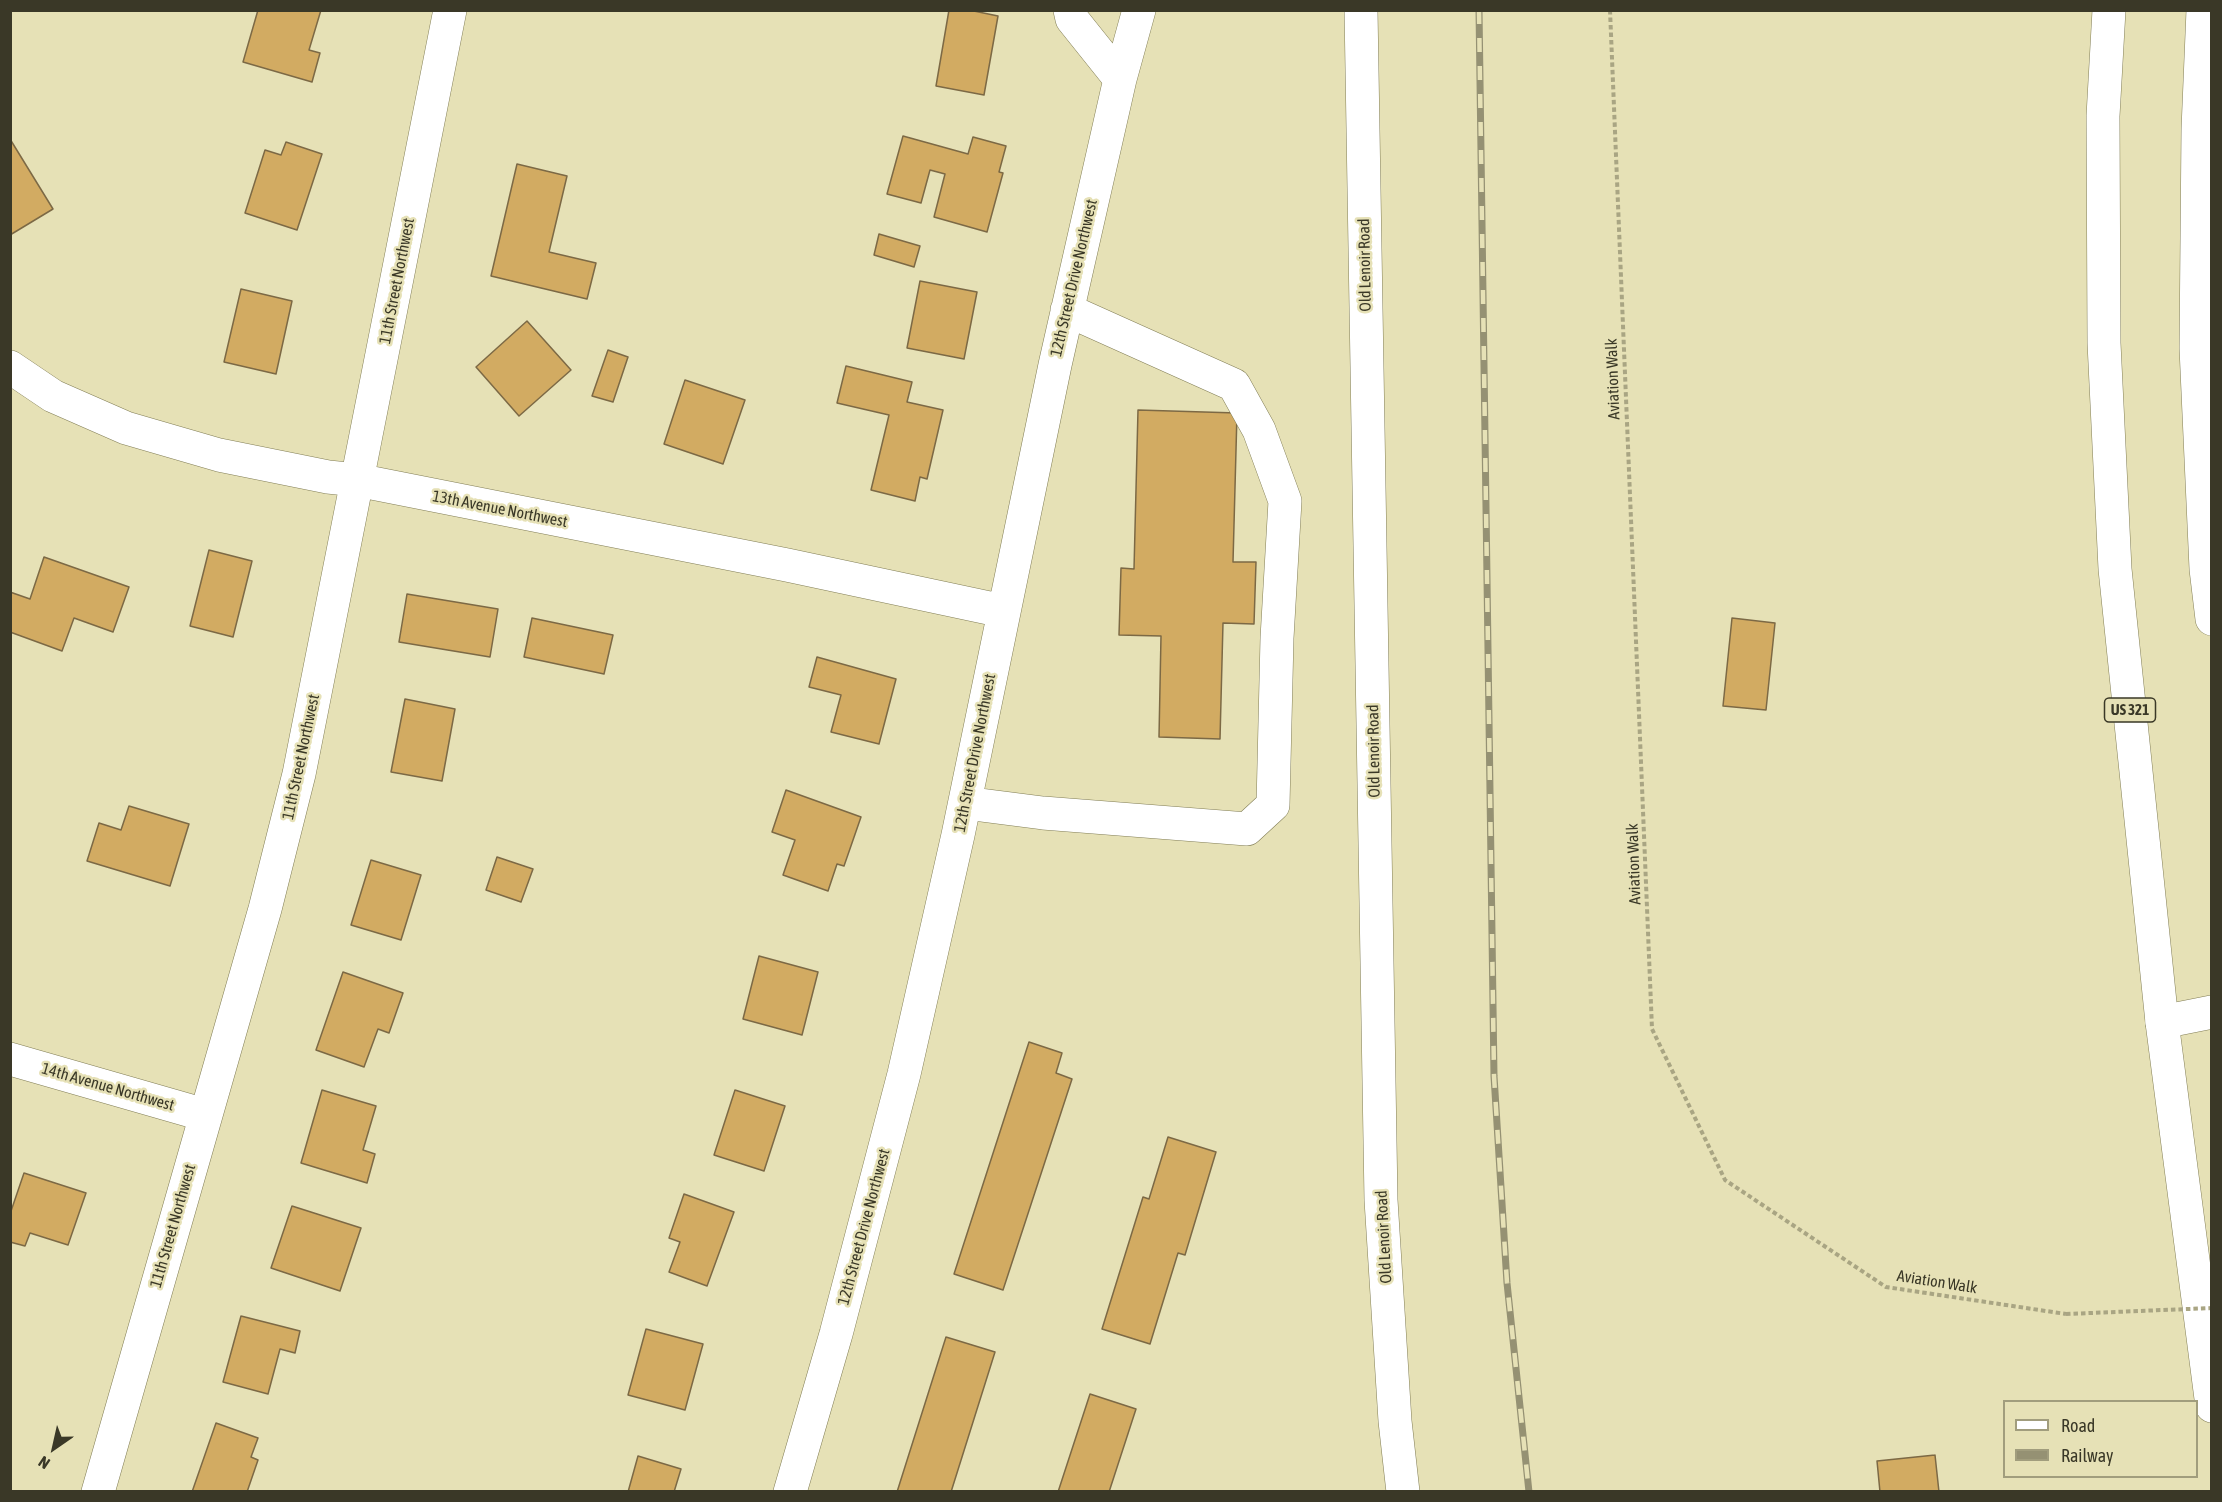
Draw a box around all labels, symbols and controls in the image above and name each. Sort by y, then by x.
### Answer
street label: 12th Street Drive Northwest [1047,197,1101,359]
street label: 11th Street Northwest [375,216,419,346]
street label: Old Lenoir Road [1355,218,1375,312]
street label: Aviation Walk [1602,338,1624,420]
street label: 13th Avenue Northwest [431,487,569,531]
street label: 12th Street Drive Northwest [950,672,1000,834]
street label: 11th Street Northwest [278,693,324,821]
road number: US 321 [2104,698,2156,722]
street label: Old Lenoir Road [1364,704,1384,798]
street label: Aviation Walk [1623,823,1645,905]
street label: 14th Avenue Northwest [40,1059,176,1115]
street label: 12th Street Drive Northwest [834,1147,894,1307]
street label: 11th Street Northwest [146,1162,200,1290]
street label: Old Lenoir Road [1372,1190,1396,1284]
street label: Aviation Walk [1895,1266,1979,1298]
legend [2003,1400,2198,1478]
text: Road [2061,1415,2095,1436]
north arrow [24,1418,84,1478]
text: Railway [2061,1445,2113,1466]
text: N [35,1453,53,1473]

